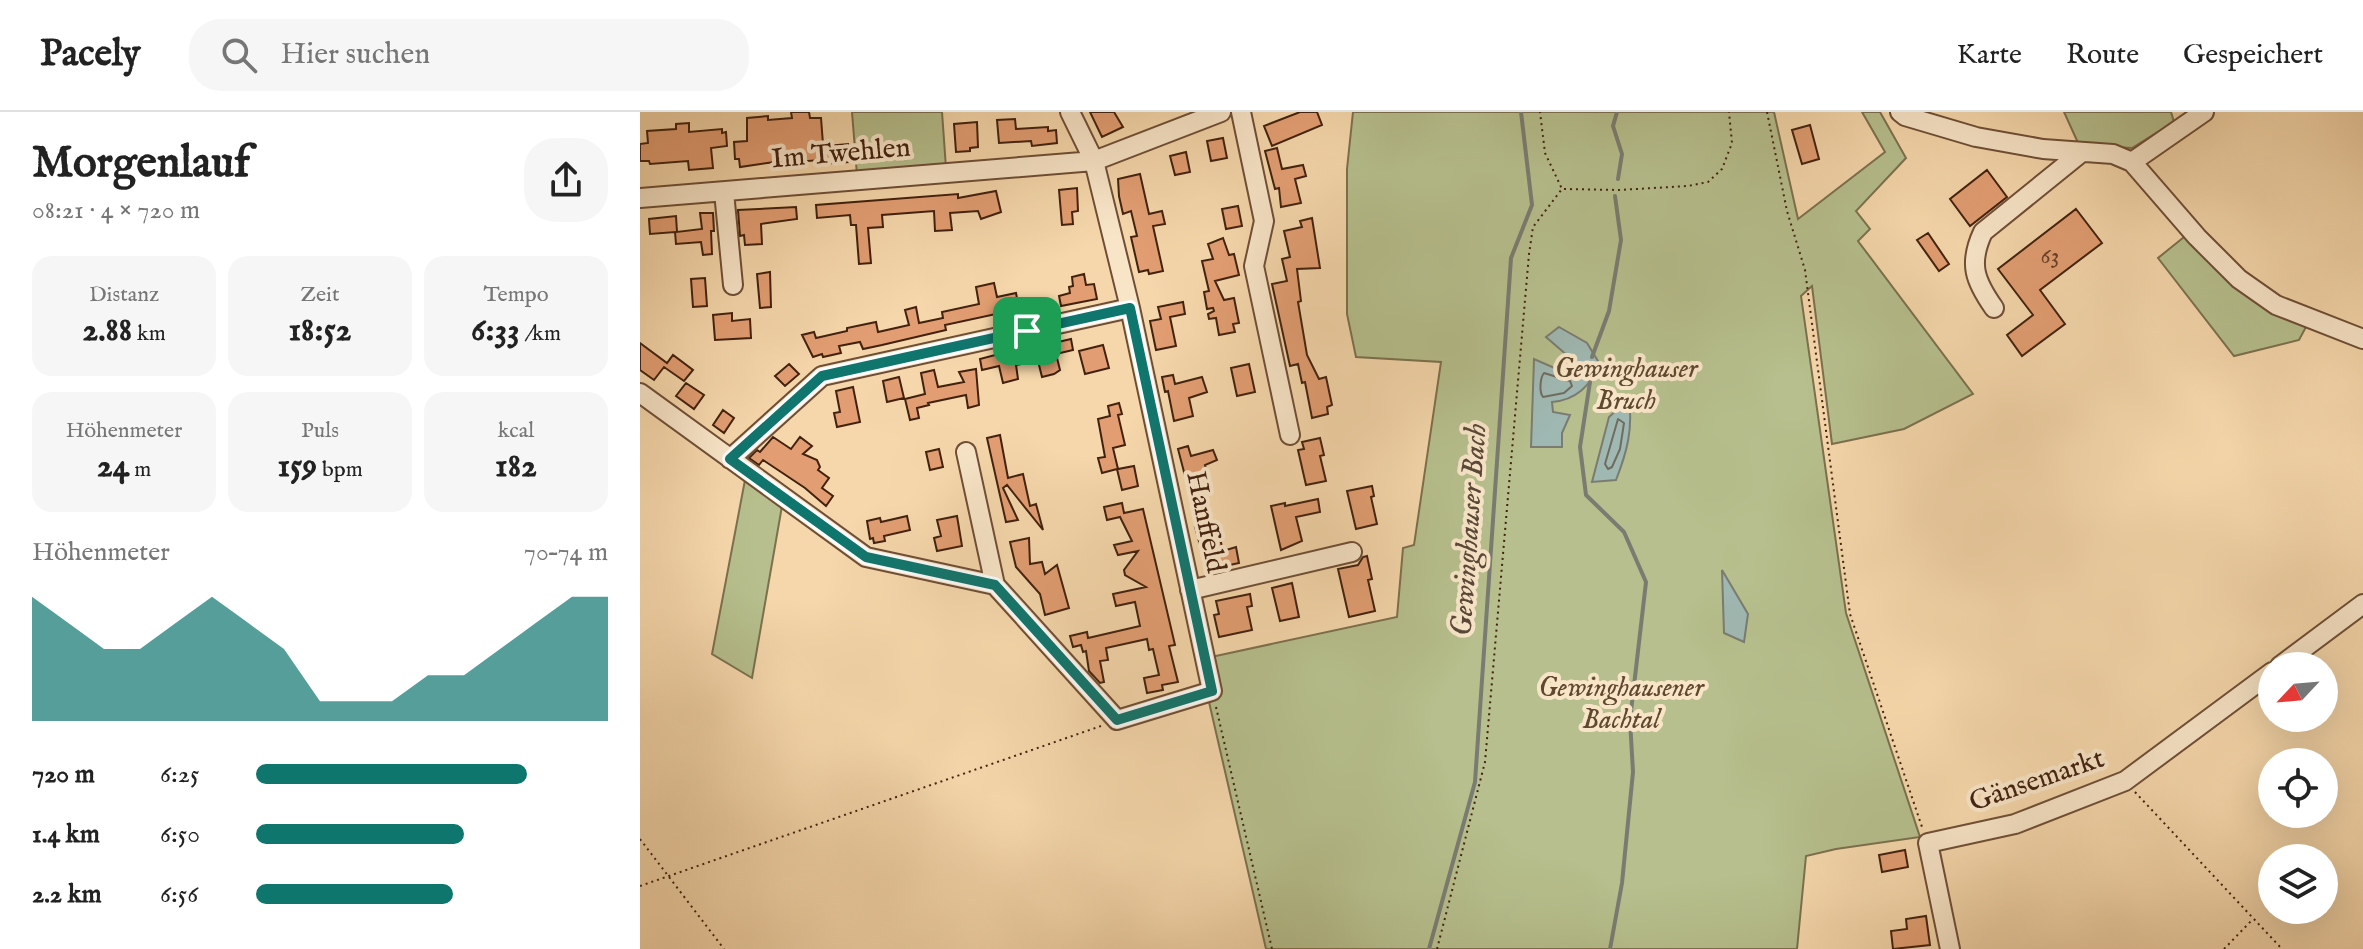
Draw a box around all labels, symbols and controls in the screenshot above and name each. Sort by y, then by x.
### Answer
search box [189,19,749,91]
text: Pacely [40,31,141,79]
icon: search [217,33,261,77]
text: Hier suchen [281,36,430,74]
text: Karte [1957,38,2022,73]
text: Route [2066,38,2139,73]
text: Gespeichert [2183,38,2323,73]
street label: Im Twehlen [770,130,912,178]
text: Morgenlauf [32,136,250,192]
button: share [524,138,608,222]
text: 08:21 · 4 × 720 m [32,194,200,227]
house number: 63 [2040,241,2060,272]
text: Distanz [89,281,159,309]
text: Zeit [301,281,339,309]
text: Tempo [484,281,549,309]
pin [993,297,1061,365]
text: 2.88 [82,309,132,352]
text: 18:52 [288,309,352,352]
text: 6:33 [471,309,520,352]
icon: arrive [1005,309,1049,353]
text: km [132,320,166,348]
text: /km [520,320,561,348]
park label: Gewinghauser Bruch [1555,352,1699,419]
text: Höhenmeter [66,417,182,445]
text: Puls [301,417,339,445]
text: kcal [498,417,534,445]
water label: Gewinghauser Bach [1444,422,1496,638]
text: 24 [97,445,129,488]
text: 159 [277,445,317,488]
text: 182 [495,445,537,488]
text: m [129,456,151,484]
text: bpm [317,456,363,484]
street label: Hanffeld [1177,468,1233,576]
text: Höhenmeter [32,536,170,569]
text: 70–74 m [524,536,608,569]
north arrow [2258,652,2338,732]
map controls [2258,652,2338,924]
park label: Gewinghausener Bachtal [1538,671,1705,738]
street label: Gänsemarkt [1965,741,2109,820]
button: locate [2258,748,2338,828]
text: 720 m [32,758,95,791]
text: 6:25 [160,758,199,791]
text: 1.4 km [32,818,100,851]
text: 6:50 [160,818,200,851]
button: layers [2258,844,2338,924]
text: 2.2 km [32,878,102,911]
text: 6:56 [160,878,198,911]

